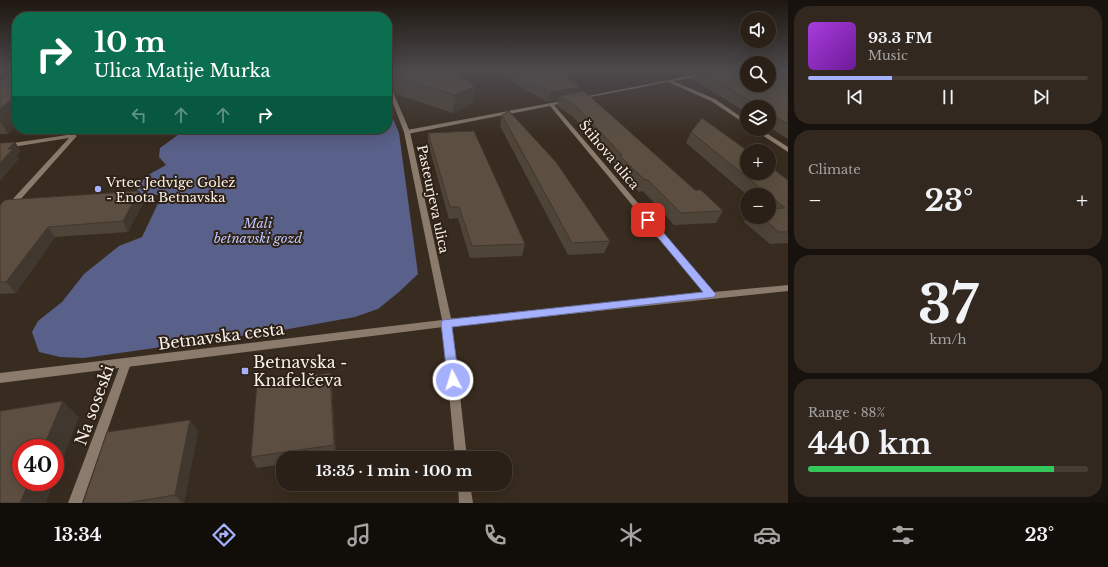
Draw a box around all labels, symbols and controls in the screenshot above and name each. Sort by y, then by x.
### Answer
map controls [740,12,776,224]
button: sound [740,12,776,48]
text: 10 m [94,25,166,60]
icon: right [28,28,80,80]
text: 93.3 FM [868,28,933,47]
text: Music [868,47,908,64]
button: search [740,56,776,92]
text: Ulica Matije Murka [94,60,271,82]
icon: previous [844,86,866,108]
icon: pause [937,86,959,108]
icon: next [1030,86,1052,108]
button: layers [740,100,776,136]
icon: left [128,104,150,126]
icon: ahead [170,104,192,126]
icon: ahead [212,104,234,126]
icon: right [254,104,276,126]
street label: Štihova ulica [575,117,643,194]
street label: Pasteurjeva ulica [413,143,453,256]
button: + [740,144,776,180]
text: Climate [808,161,861,178]
place label: Vrtec Jedvige Golež - Enota Betnavska [105,174,236,206]
text: 23° [925,182,973,219]
marker: Vrtec Jedvige Golež - Enota Betnavska [93,184,103,194]
text: − [808,187,822,214]
text: + [1076,187,1088,214]
button: − [740,188,776,224]
pin [631,203,665,237]
icon: arrive [637,209,659,231]
park label: Mali betnavski gozd [214,215,302,247]
text: 37 [918,273,978,337]
street label: Betnavska cesta [157,318,285,354]
text: km/h [930,331,966,348]
place label: Betnavska - Knafelčeva [253,352,347,390]
position arrow [432,359,474,401]
street label: Na soseski [70,362,118,448]
marker: Betnavska - Knafelčeva [240,366,250,376]
text: Range · 88% [808,404,885,421]
text: 440 km [808,425,932,462]
speed limit sign: 40 [12,439,64,491]
text: 13:35 · 1 min · 100 m [316,461,472,480]
icon: directions [210,521,238,549]
icon: music [345,521,373,549]
icon: phone [481,521,509,549]
icon: climate [617,521,645,549]
icon: car [753,521,781,549]
icon: filters [889,521,917,549]
text: 13:34 [54,524,102,546]
text: 23° [1025,524,1054,546]

